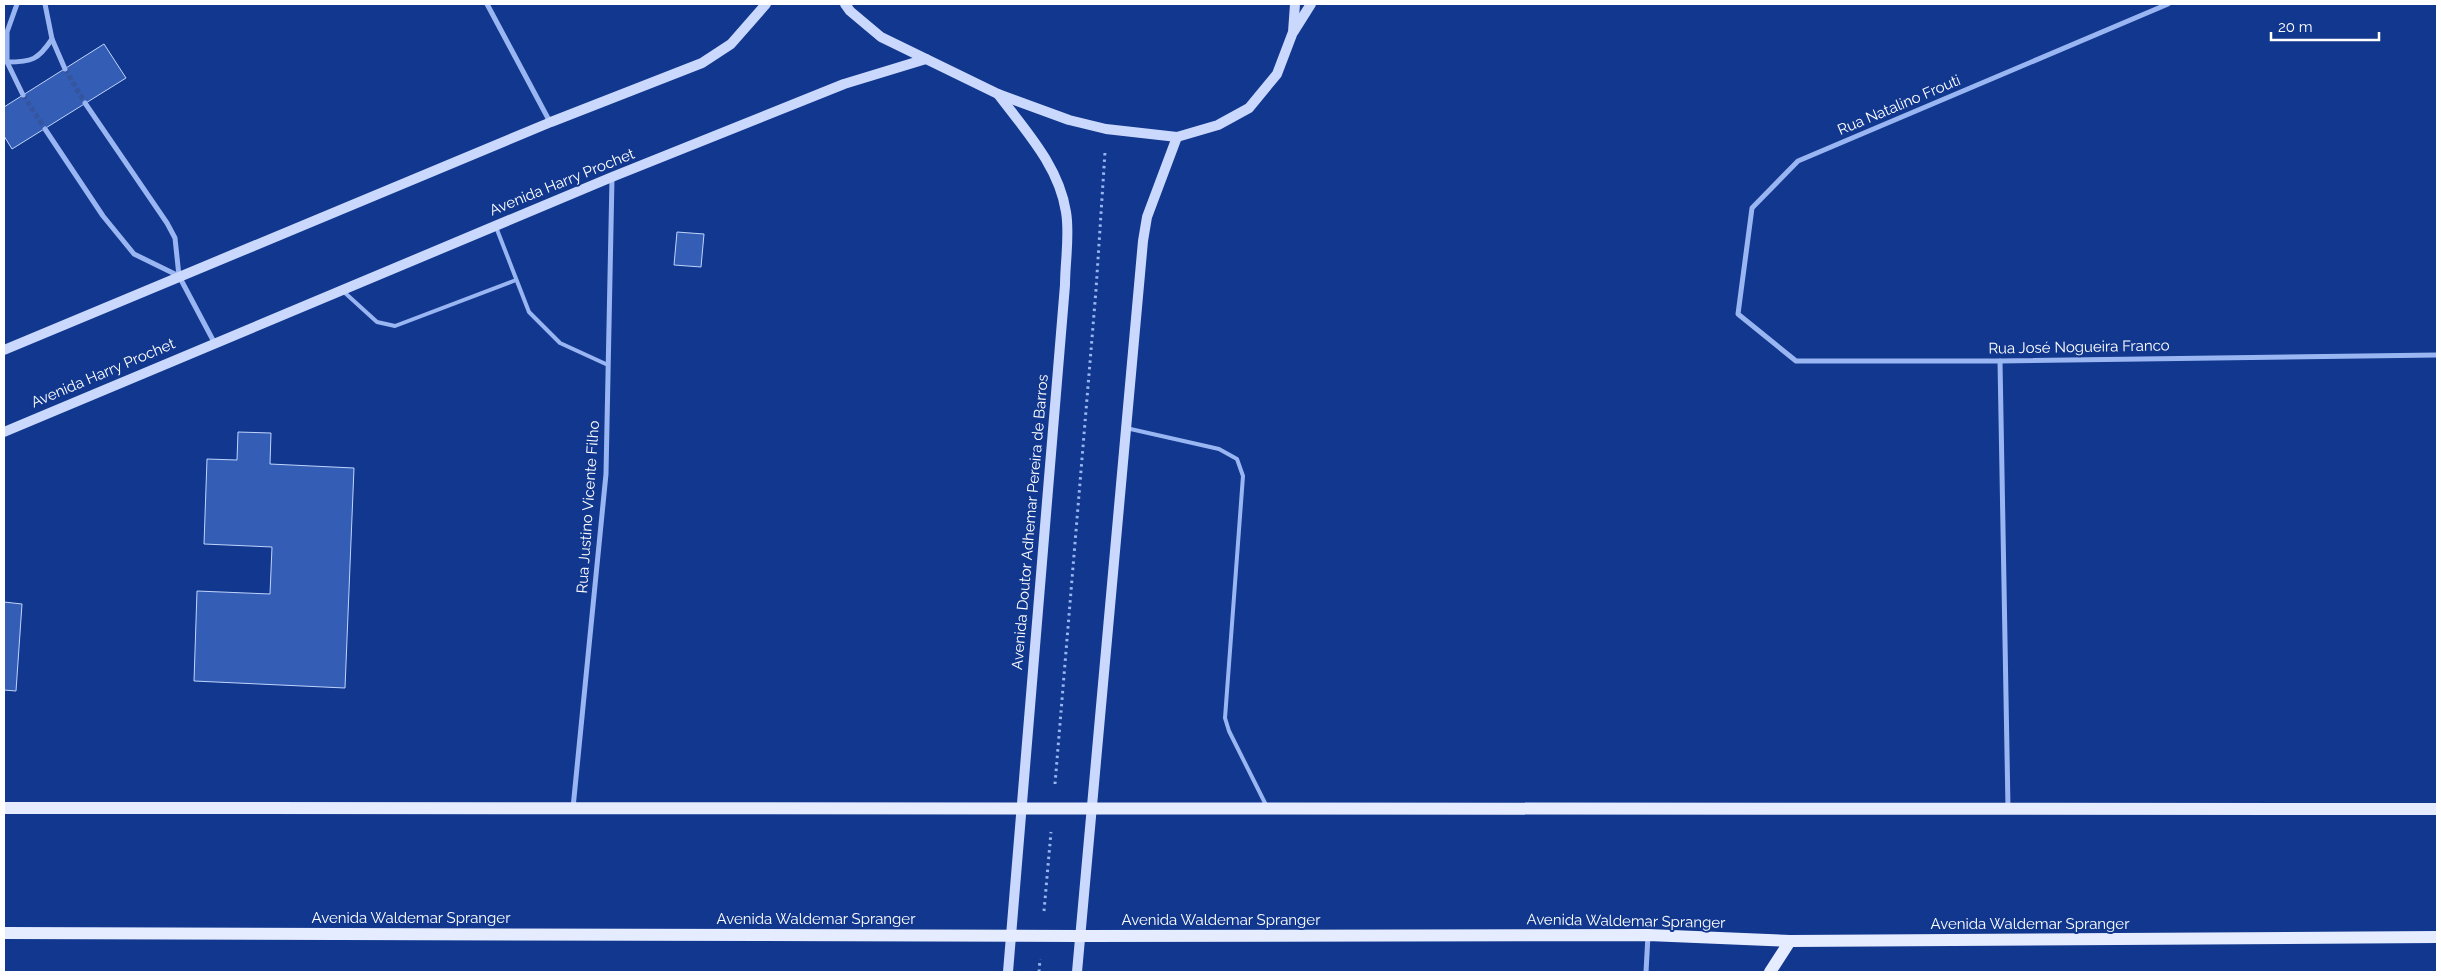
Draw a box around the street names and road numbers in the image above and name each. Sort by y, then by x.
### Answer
street label: Rua Natalino Frouti [1835,71,1963,139]
street label: Avenida Harry Prochet [487,145,637,219]
street label: Avenida Harry Prochet [28,334,178,412]
street label: Rua José Nogueira Franco [1988,336,2170,358]
street label: Avenida Doutor Adhemar Pereira de Barros [1008,373,1052,671]
street label: Rua Justino Vicente Filho [573,420,603,594]
street label: Avenida Waldemar Spranger [312,909,511,927]
street label: Avenida Waldemar Spranger [717,910,916,928]
street label: Avenida Waldemar Spranger [1526,910,1726,932]
street label: Avenida Waldemar Spranger [1122,911,1321,929]
street label: Avenida Waldemar Spranger [1931,915,2130,933]

